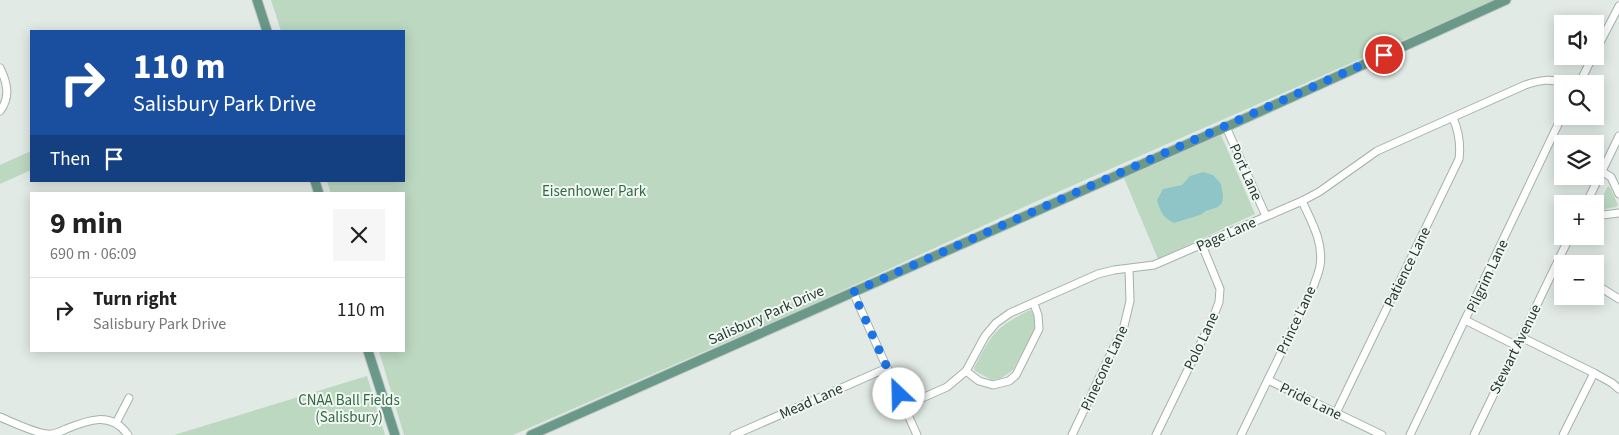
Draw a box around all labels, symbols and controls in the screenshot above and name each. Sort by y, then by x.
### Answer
map controls [1554,15,1604,305]
button: sound [1554,15,1604,65]
pin [1363,34,1405,76]
icon: arrive [1370,41,1398,69]
text: 110 m [133,42,225,92]
icon: right [50,50,115,115]
button: search [1554,75,1604,125]
text: Salisbury Park Drive [133,88,316,120]
button: layers [1554,135,1604,185]
street label: Port Lane [1224,141,1267,204]
icon: arrive [100,145,128,173]
text: Then [50,146,90,173]
park label: Eisenhower Park [542,181,647,202]
button: + [1554,195,1604,245]
text: 9 min [50,202,123,245]
button: close [333,209,385,261]
street label: Page Lane [1193,212,1260,257]
street label: Patience Lane [1379,223,1436,311]
street label: Pilgrim Lane [1461,236,1514,316]
text: 690 m · 06:09 [50,243,137,265]
button: − [1554,255,1604,305]
street label: Salisbury Park Drive [705,280,828,350]
street label: Prince Lane [1271,283,1321,358]
text: Turn right [93,286,177,313]
icon: right [50,296,78,324]
text: 110 m [337,297,385,324]
street label: Stewart Avenue [1485,301,1546,398]
street label: Polo Lane [1179,309,1224,374]
text: Salisbury Park Drive [93,313,226,335]
street label: Pinecone Lane [1076,322,1133,414]
position arrow [872,367,924,419]
street label: Pride Lane [1276,377,1345,425]
street label: Mead Lane [776,378,846,425]
park label: CNAA Ball Fields (Salisbury) [298,390,400,428]

